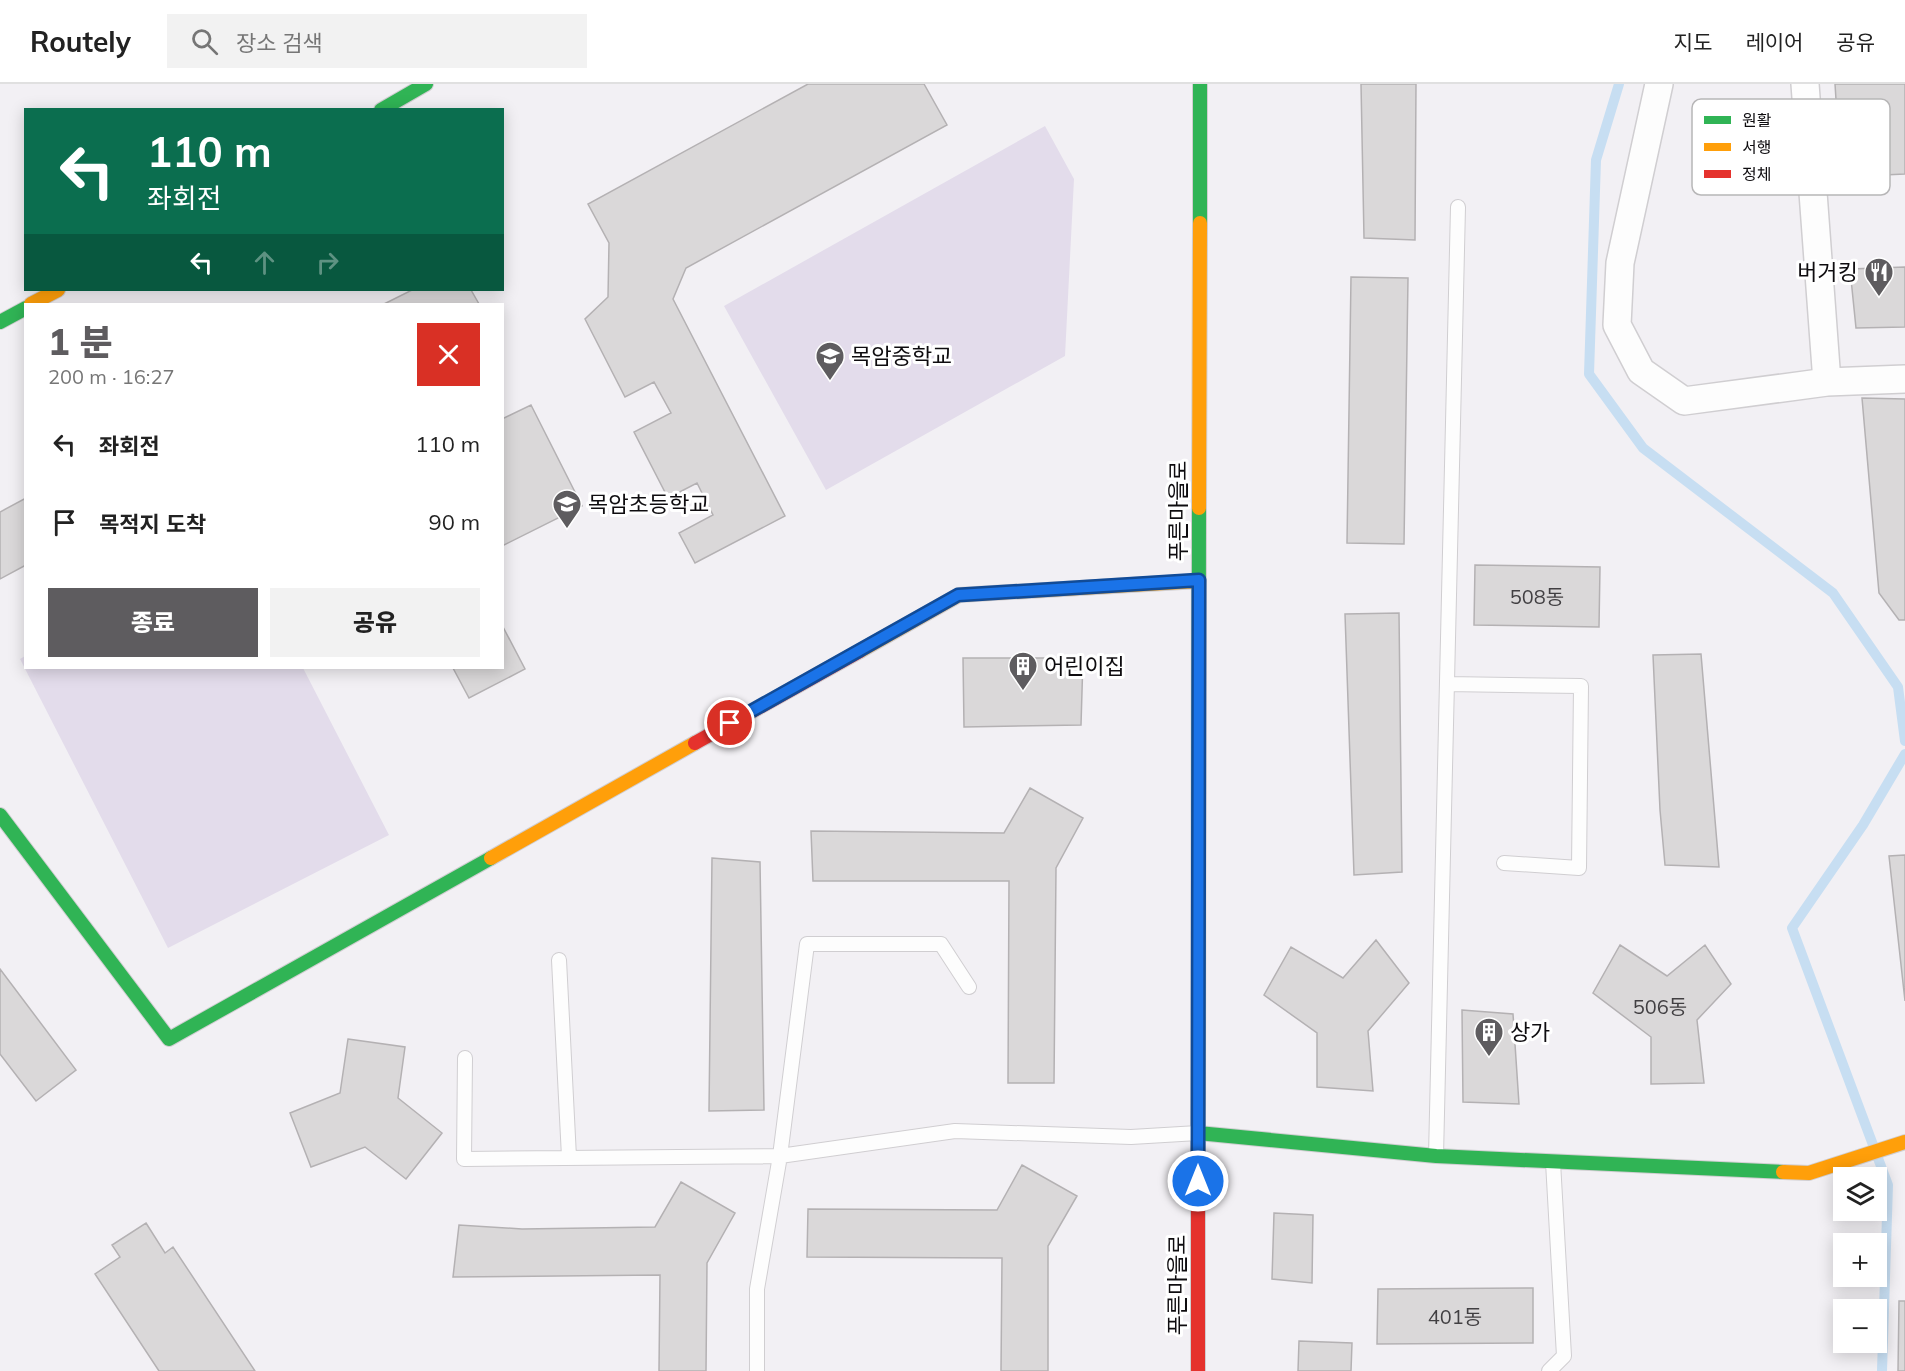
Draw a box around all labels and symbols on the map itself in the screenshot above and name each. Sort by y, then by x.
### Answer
legend [1692,99,1890,195]
text: 원활 [1742,110,1772,130]
text: 서행 [1742,137,1771,157]
text: 정체 [1742,164,1771,184]
restaurant icon: 버거킹 [1863,256,1895,298]
place label: 버거킹 [1797,258,1858,286]
school or university icon: 목암중학교 [814,340,846,382]
place label: 목암중학교 [851,342,952,370]
street label: 푸른마을로 [1164,460,1192,562]
school or university icon: 목암초등학교 [551,488,583,530]
place label: 목암초등학교 [588,490,709,518]
house number: 508동 [1510,584,1564,609]
building icon: 어린이집 [1007,650,1039,692]
place label: 어린이집 [1044,652,1125,680]
pin [704,697,755,748]
house number: 506동 [1633,994,1687,1019]
building icon: 상가 [1473,1016,1505,1058]
place label: 상가 [1510,1018,1550,1046]
position arrow [1166,1149,1230,1213]
street label: 푸른마을로 [1163,1234,1191,1336]
house number: 401동 [1428,1304,1482,1329]

